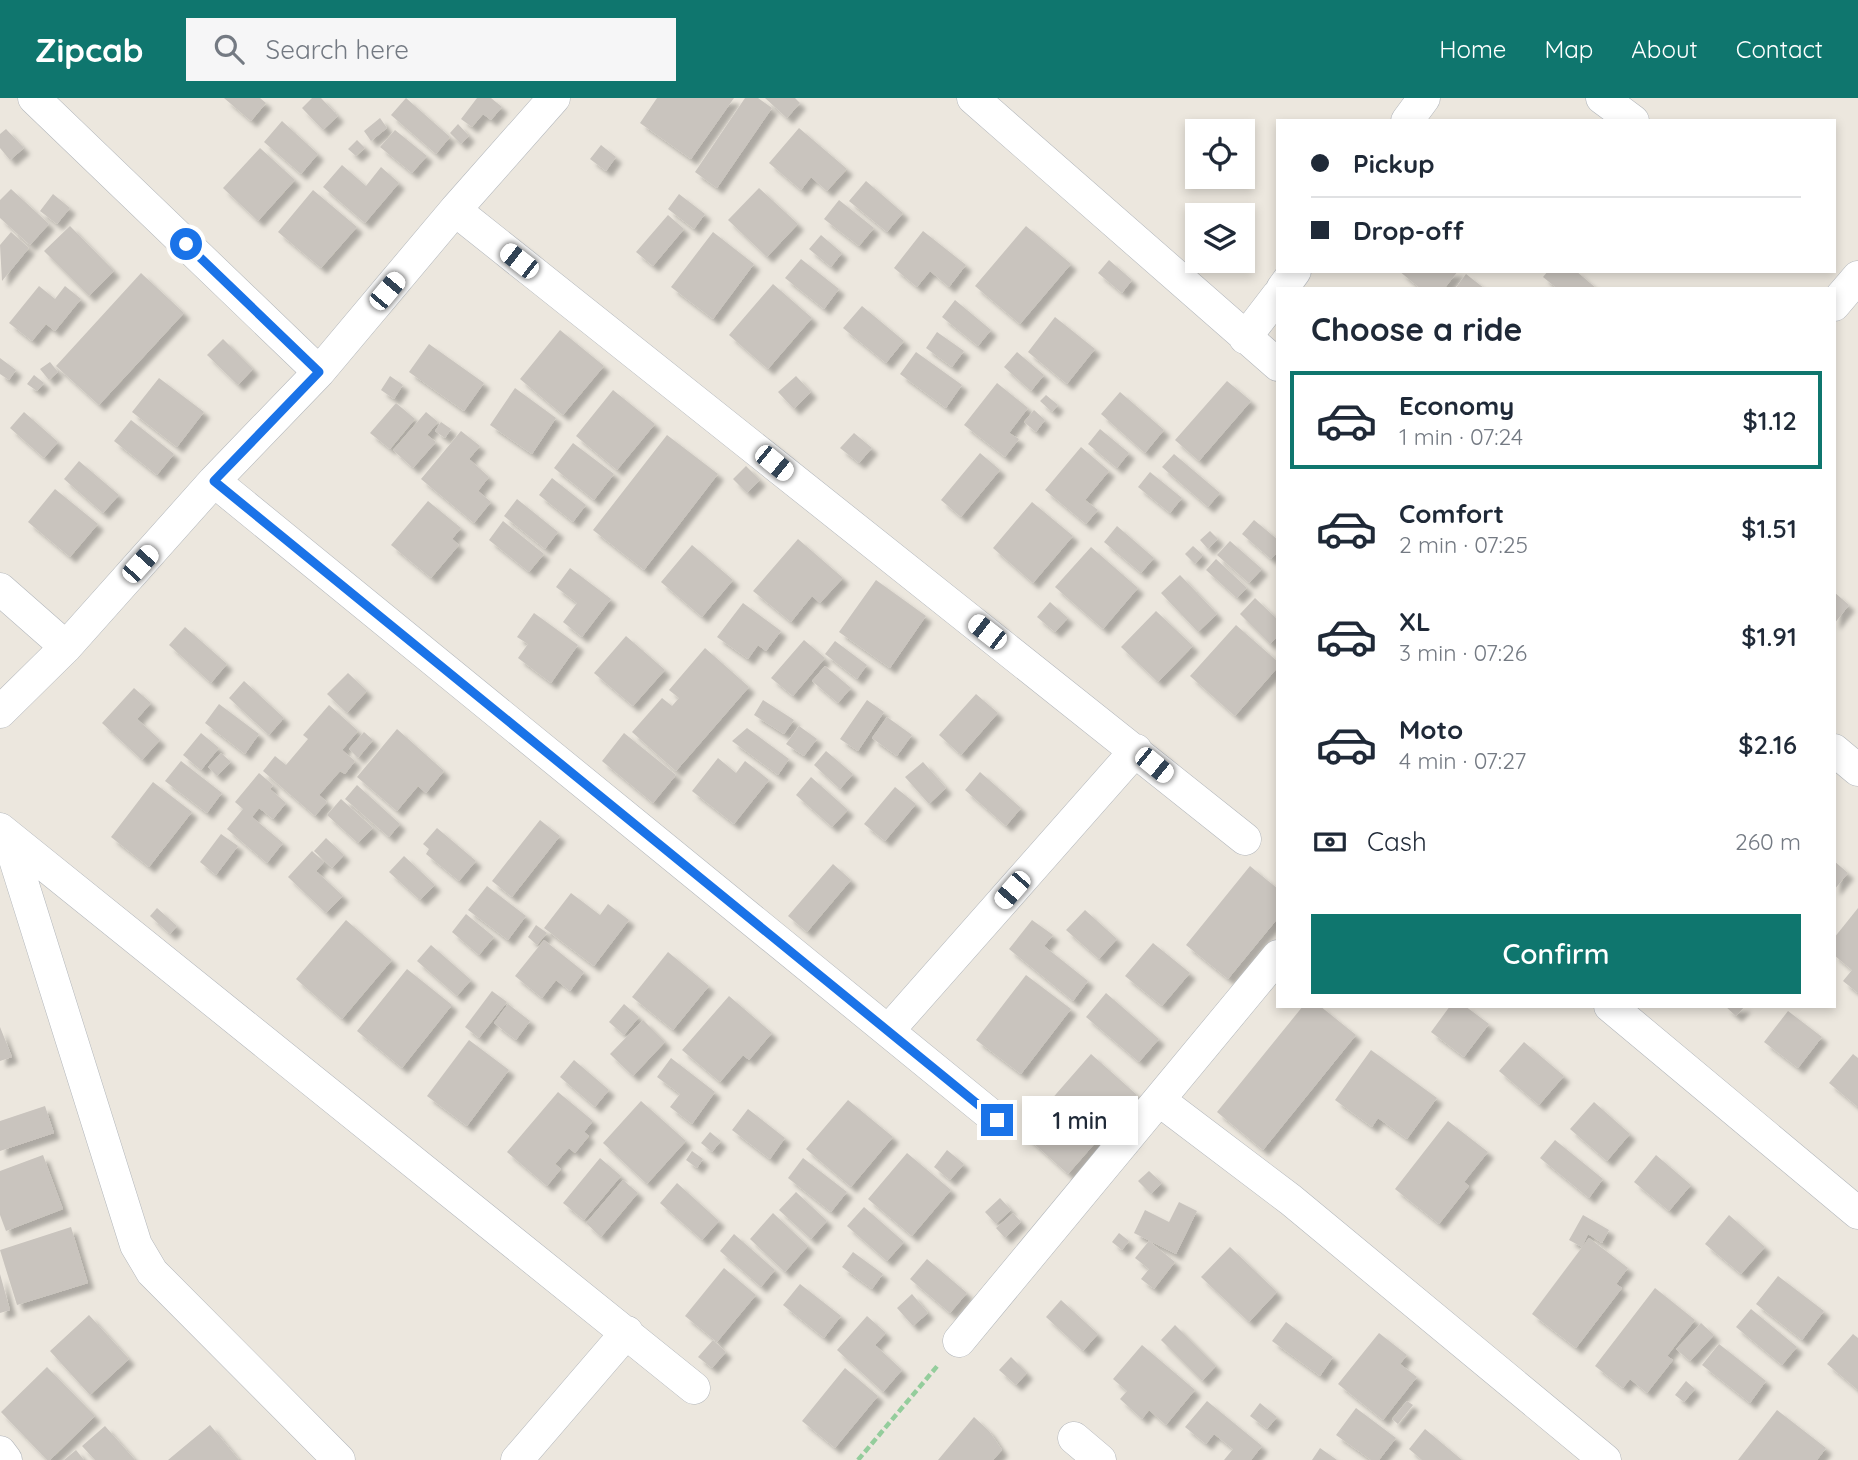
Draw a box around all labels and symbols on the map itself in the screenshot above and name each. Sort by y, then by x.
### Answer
route start [170,228,202,260]
car [496,240,543,282]
car [366,268,409,314]
car [752,442,797,484]
car [119,541,162,587]
car [964,611,1011,653]
car [1132,744,1177,786]
car [991,867,1034,913]
callout: 1 min [1021,1096,1137,1144]
route end [981,1104,1013,1136]

